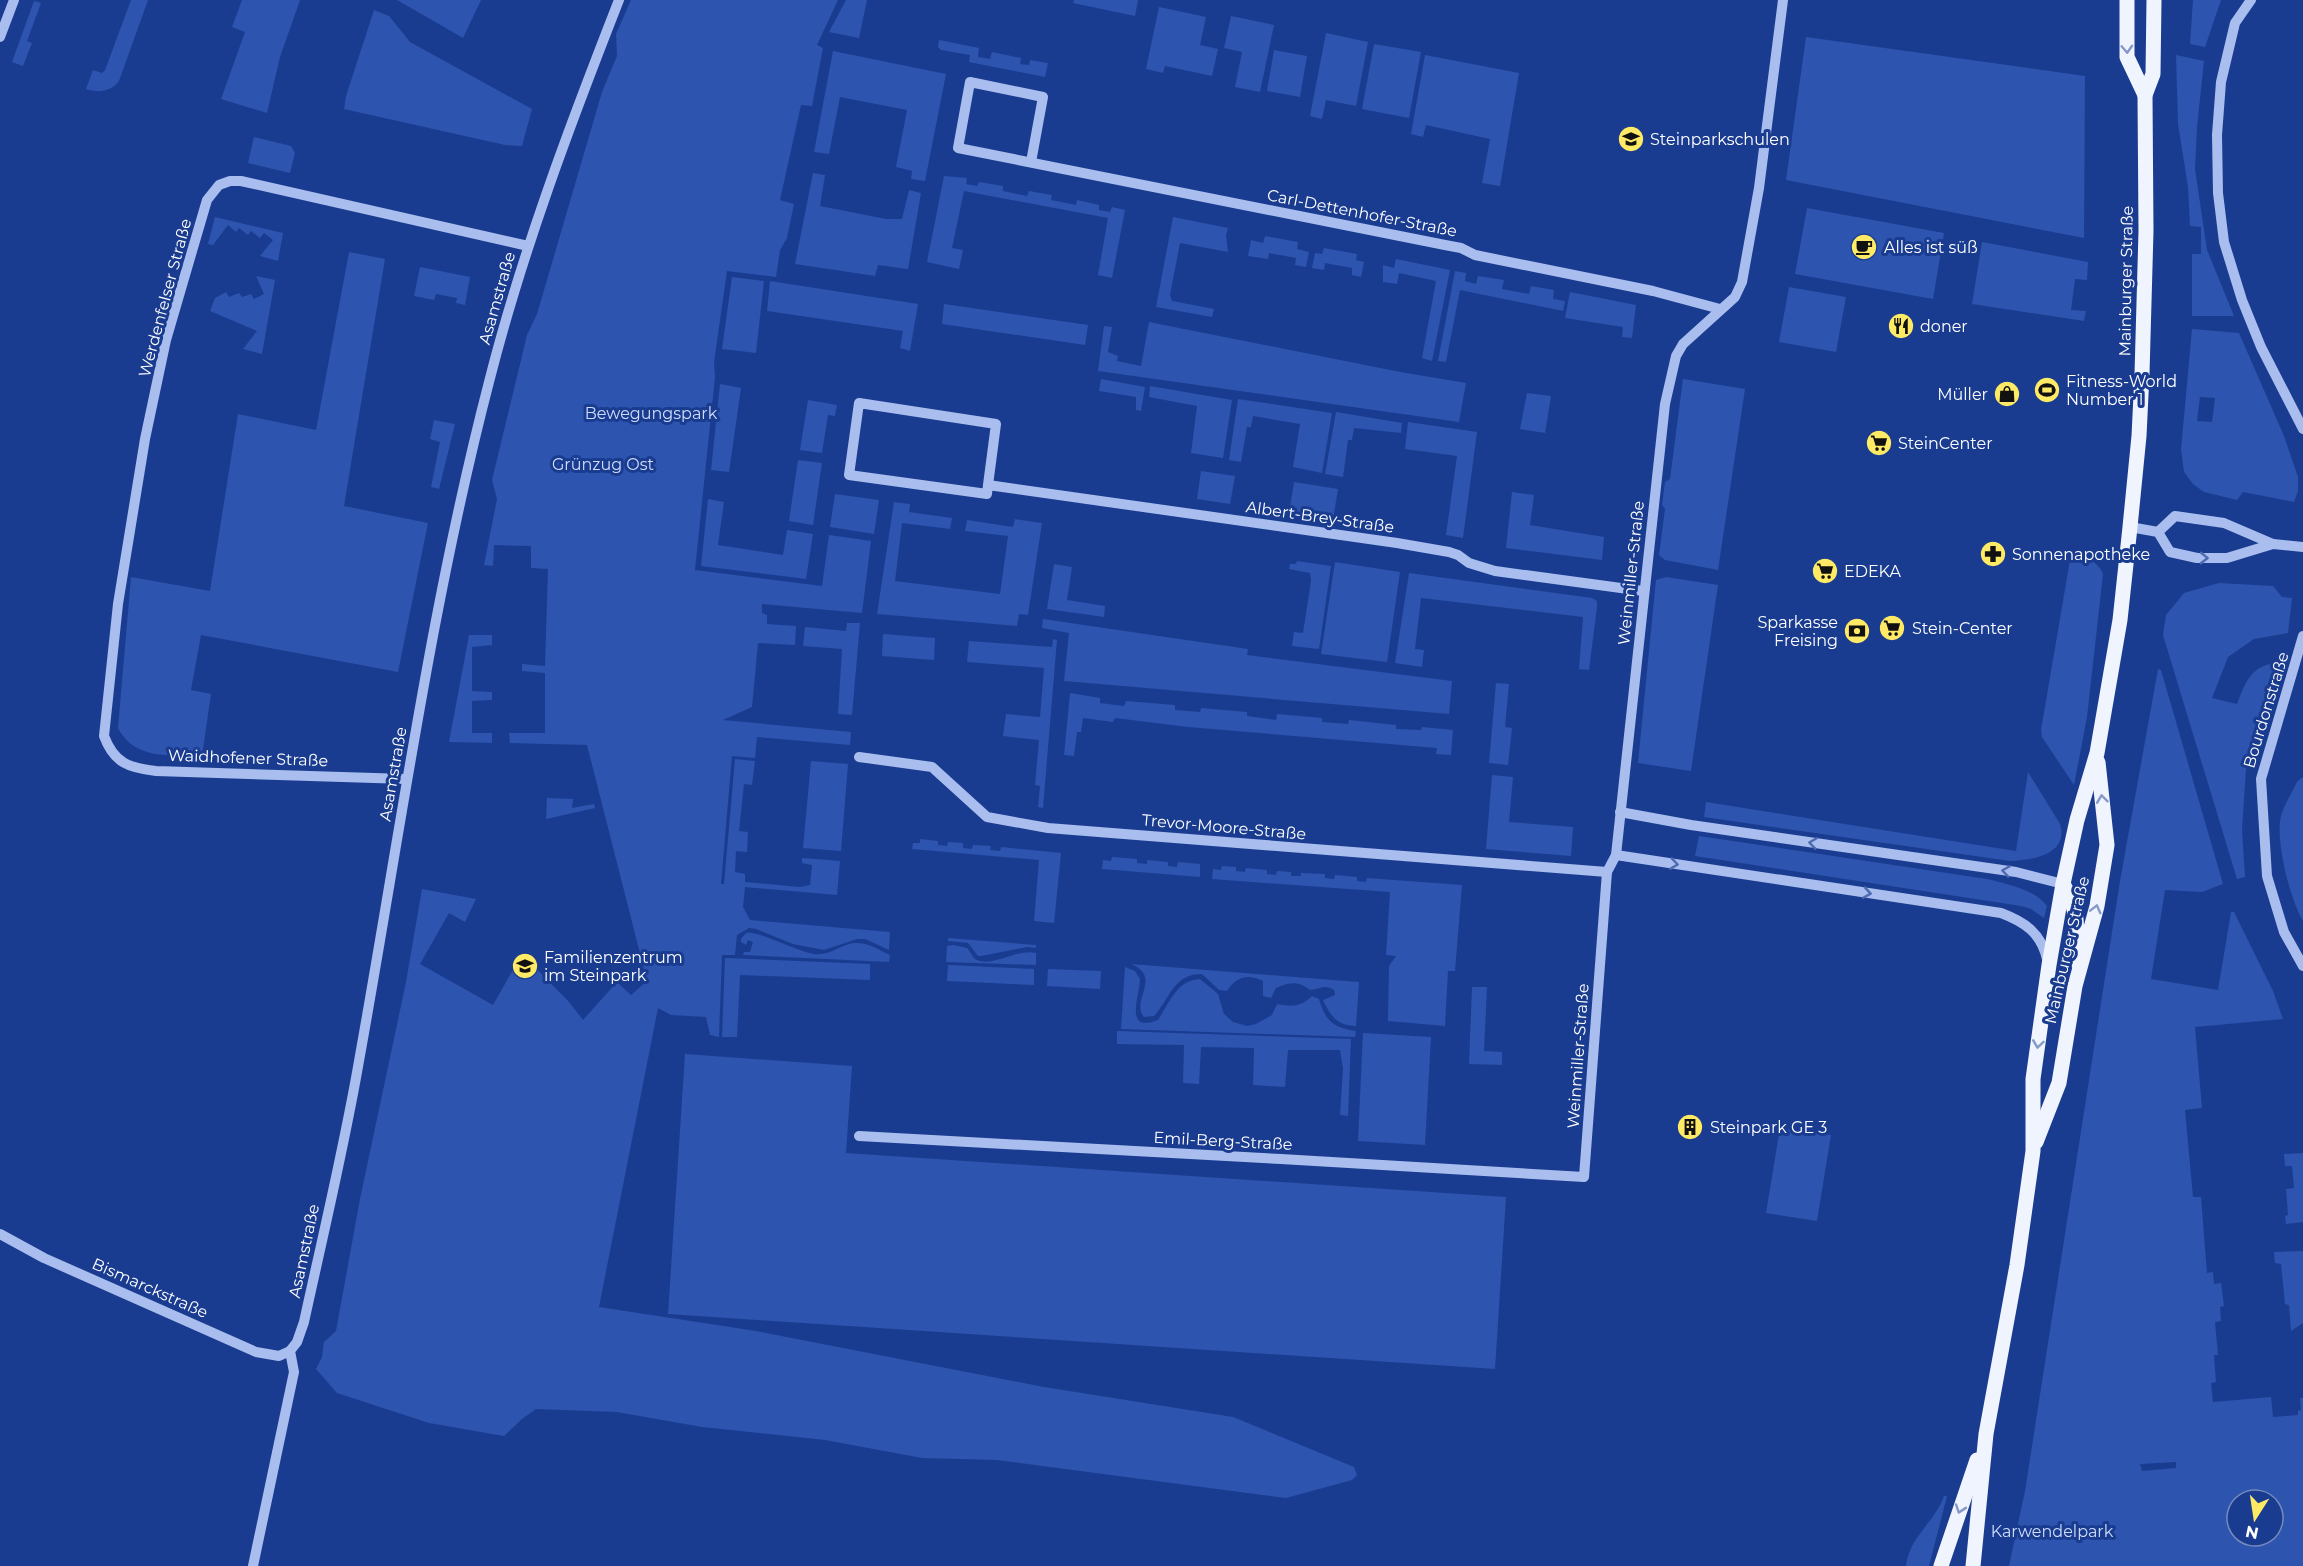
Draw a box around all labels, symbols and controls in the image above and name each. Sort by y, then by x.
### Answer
one-way arrow [2121,45,2134,54]
school or university icon: Steinparkschulen [1616,124,1646,154]
place label: Steinparkschulen [1650,130,1790,149]
street label: Carl-Dettenhofer-Straße [1265,185,1459,241]
street label: Mainburger Straße [2115,205,2137,357]
street label: Werdenfelser Straße [135,217,195,379]
cafe icon: Alles ist süß [1849,232,1879,262]
place label: Alles ist süß [1884,238,1978,257]
street label: Asamstraße [475,249,519,347]
restaurant icon: doner [1886,311,1916,341]
place label: doner [1920,317,1968,336]
place label: Fitness-World Number 1 [2066,372,2177,409]
sports icon: Fitness-World Number 1 [2032,375,2062,405]
shop icon: Müller [1992,379,2022,409]
place label: Müller [1937,385,1988,404]
park label: Bewegungspark [585,404,718,423]
supermarket icon: SteinCenter [1864,428,1894,458]
place label: SteinCenter [1898,434,1993,453]
park label: Grünzug Ost [552,455,655,474]
street label: Albert-Brey-Straße [1245,497,1395,537]
street label: Weinmiller-Straße [1614,500,1648,646]
pharmacy icon: Sonnenapotheke [1978,539,2008,569]
place label: Sonnenapotheke [2012,545,2150,564]
one-way arrow [2200,552,2209,564]
supermarket icon: EDEKA [1810,556,1840,586]
place label: EDEKA [1844,562,1902,581]
place label: Sparkasse Freising [1758,613,1838,650]
supermarket icon: Stein-Center [1877,613,1907,643]
bank icon: Sparkasse Freising [1842,616,1872,646]
place label: Stein-Center [1912,619,2013,638]
street label: Bourdonstraße [2239,650,2293,770]
street label: Asamstraße [375,725,411,823]
street label: Waidhofener Straße [168,746,328,770]
one-way arrow [2096,794,2109,803]
street label: Trevor-Moore-Straße [1141,810,1307,844]
one-way arrow [1808,837,1817,849]
one-way arrow [1669,857,1678,870]
one-way arrow [2001,866,2010,878]
street label: Mainburger Straße [2041,874,2093,1026]
one-way arrow [1862,886,1871,898]
one-way arrow [2088,905,2101,915]
place label: Familienzentrum im Steinpark [544,948,683,985]
school or university icon: Familienzentrum im Steinpark [510,951,540,981]
street label: Weinmiller-Straße [1563,983,1593,1129]
one-way arrow [2032,1039,2045,1048]
building icon: Steinpark GE 3 [1675,1112,1705,1142]
place label: Steinpark GE 3 [1710,1118,1827,1137]
street label: Emil-Berg-Straße [1153,1128,1293,1154]
street label: Asamstraße [285,1202,323,1300]
street label: Bismarckstraße [89,1254,211,1322]
north arrow [2225,1488,2285,1548]
one-way arrow [1955,1503,1968,1514]
park label: Karwendelpark [1991,1522,2114,1541]
text: N [2244,1522,2260,1543]

